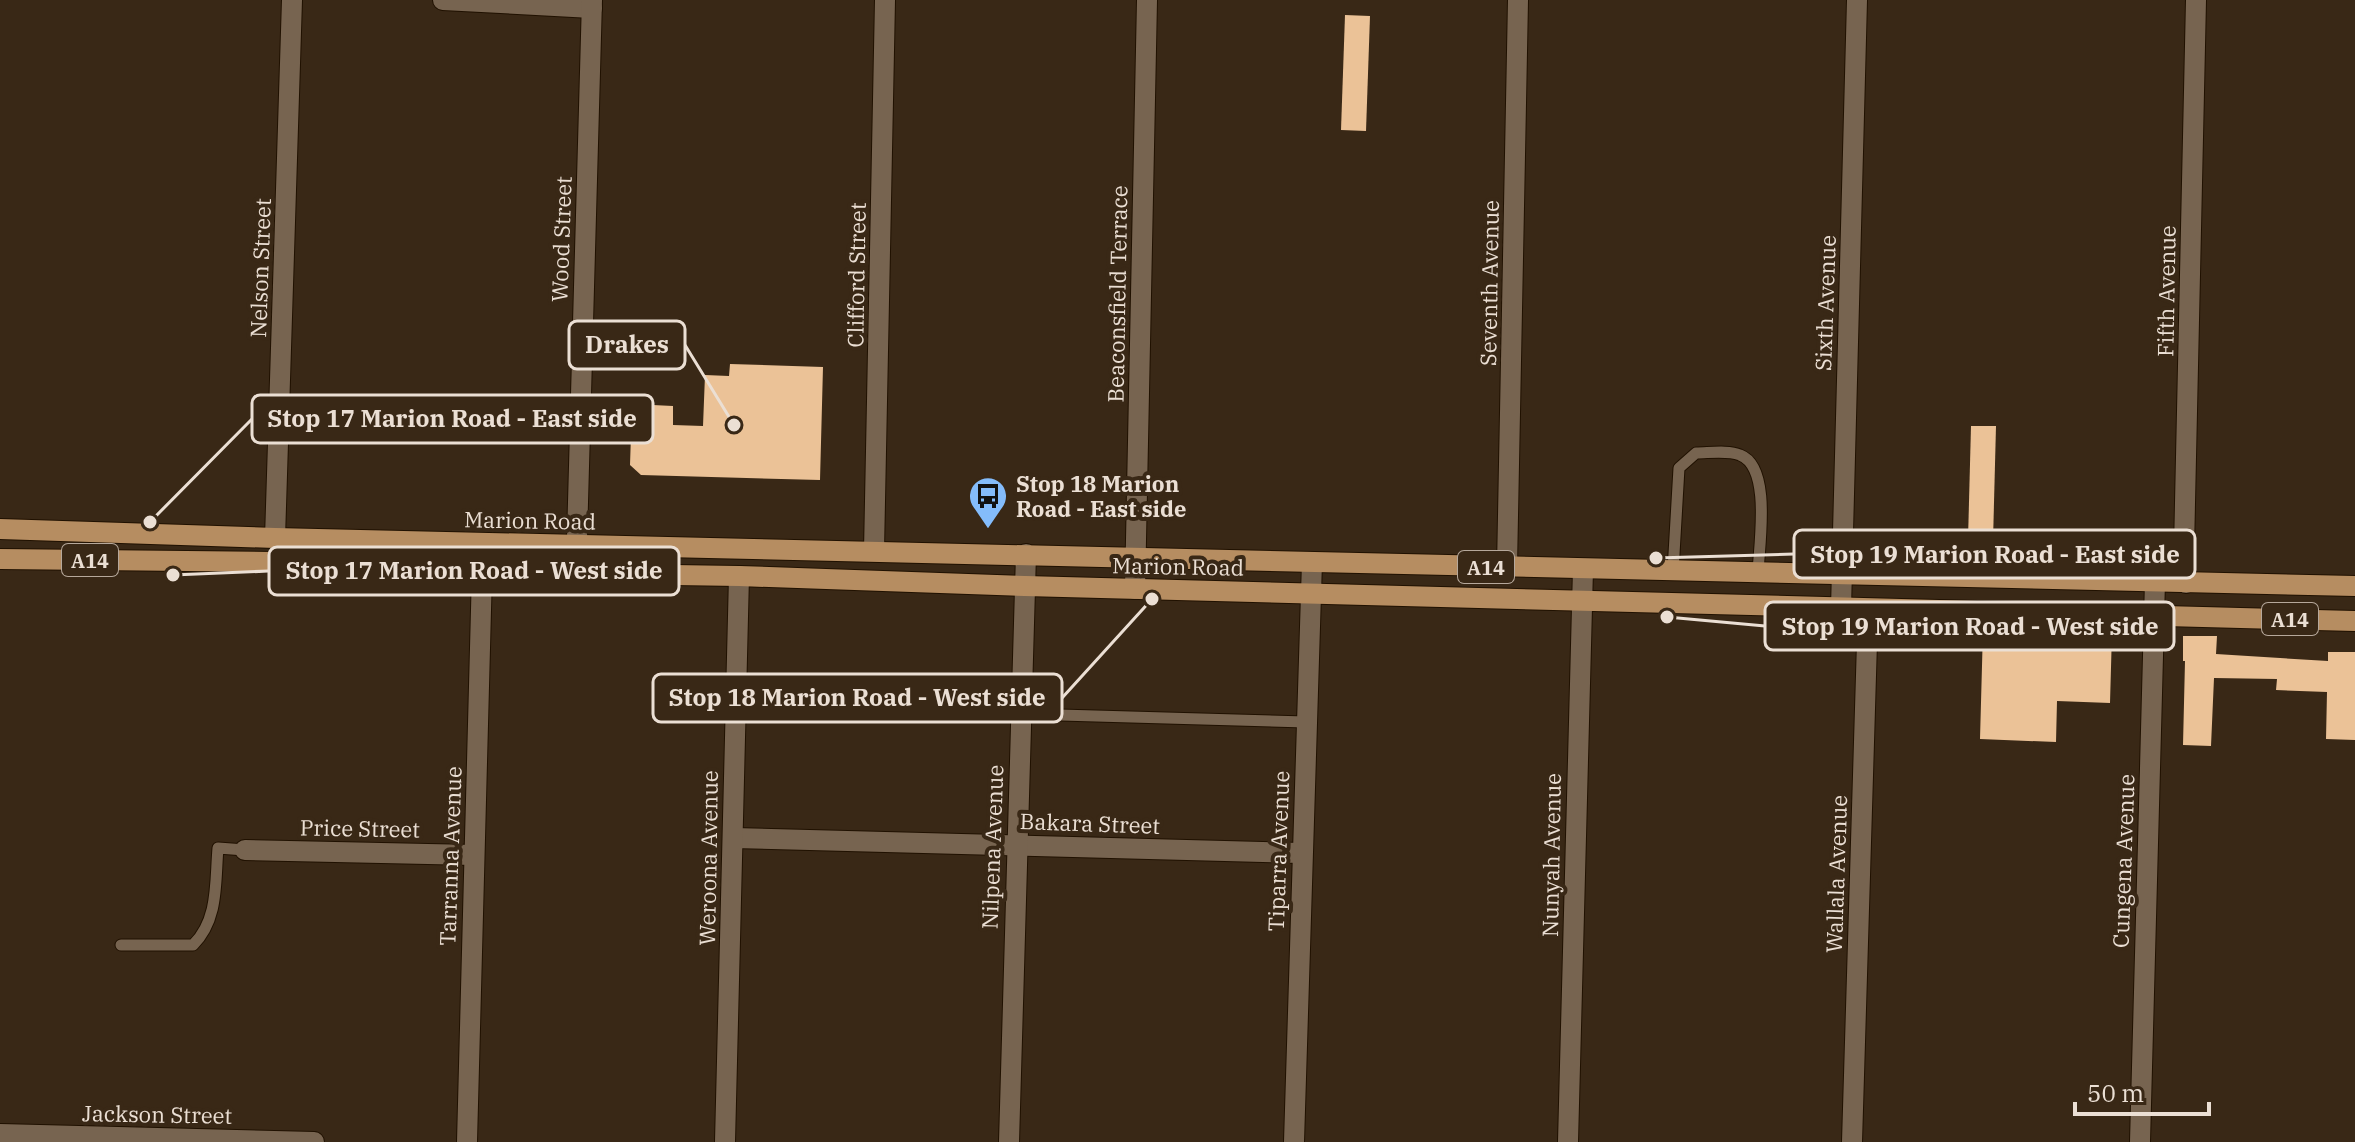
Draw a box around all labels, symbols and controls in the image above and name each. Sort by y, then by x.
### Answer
street label: Wood Street [544,175,578,302]
street label: Beaconsfield Terrace [1101,185,1133,403]
street label: Nelson Street [243,198,277,338]
street label: Seventh Avenue [1473,200,1505,366]
street label: Clifford Street [840,202,872,348]
street label: Fifth Avenue [2150,225,2182,357]
street label: Sixth Avenue [1808,234,1842,372]
callout: Drakes [569,321,685,369]
text: Drakes [585,328,669,360]
callout: Stop 17 Marion Road - East side [252,395,653,443]
text: Stop 17 Marion Road - East side [267,402,637,434]
place label: Stop 18 Marion Road - East side [1016,469,1186,523]
bus stop icon: Stop 18 Marion Road - East side [967,475,1009,530]
street label: Marion Road [464,504,596,536]
callout: Stop 19 Marion Road - East side [1794,530,2195,578]
text: Stop 19 Marion Road - East side [1810,538,2180,570]
road number: A14 [62,544,118,576]
callout: Stop 17 Marion Road - West side [269,547,679,595]
street label: Marion Road [1112,550,1244,582]
road number: A14 [1458,551,1514,583]
text: Stop 17 Marion Road - West side [285,554,663,586]
callout: Stop 19 Marion Road - West side [1765,602,2174,650]
road number: A14 [2262,603,2318,635]
text: Stop 19 Marion Road - West side [1781,610,2159,642]
callout: Stop 18 Marion Road - West side [653,674,1062,722]
text: Stop 18 Marion Road - West side [668,681,1046,713]
street label: Nilpena Avenue [975,764,1009,930]
street label: Tarranna Avenue [432,766,468,946]
street label: Weroona Avenue [692,770,724,946]
street label: Tiparra Avenue [1261,770,1295,932]
street label: Nunyah Avenue [1535,773,1567,937]
street label: Cungena Avenue [2105,774,2141,948]
street label: Wallala Avenue [1819,794,1853,954]
street label: Bakara Street [1019,806,1161,840]
street label: Price Street [300,812,420,844]
scale bar [2075,1066,2209,1116]
text: 50 m [2087,1077,2144,1109]
street label: Jackson Street [82,1098,233,1130]

